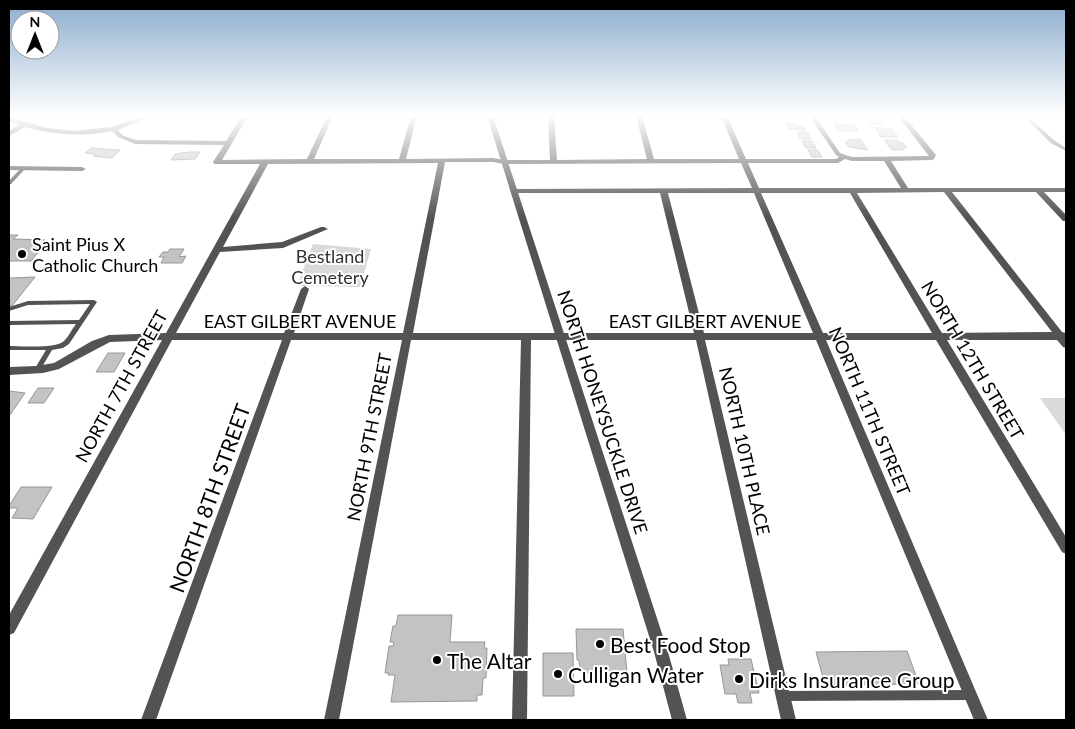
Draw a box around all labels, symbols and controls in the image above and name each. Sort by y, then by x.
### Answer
north arrow [10,10,60,60]
text: N [30,13,40,30]
place label: Saint Pius X Catholic Church [32,233,158,276]
park label: Bestland Cemetery [291,245,369,288]
marker: Saint Pius X Catholic Church [16,248,28,260]
street label: NORTH 12TH STREET [917,277,1029,444]
street label: NORTH HONEYSUCKLE DRIVE [553,287,653,537]
street label: NORTH 7TH STREET [70,306,172,466]
street label: EAST GILBERT AVENUE [204,310,396,332]
street label: EAST GILBERT AVENUE [609,310,801,332]
street label: NORTH 11TH STREET [825,323,916,499]
street label: NORTH 9TH STREET [342,351,396,523]
street label: NORTH 10TH PLACE [715,365,775,537]
street label: NORTH 8TH STREET [163,400,255,596]
place label: Best Food Stop [610,632,751,657]
marker: Best Food Stop [594,638,606,650]
place label: The Altar [447,648,532,673]
marker: The Altar [431,654,443,666]
place label: Culligan Water [568,662,704,687]
place label: Dirks Insurance Group [749,667,955,692]
marker: Culligan Water [552,668,564,680]
marker: Dirks Insurance Group [733,673,745,685]

